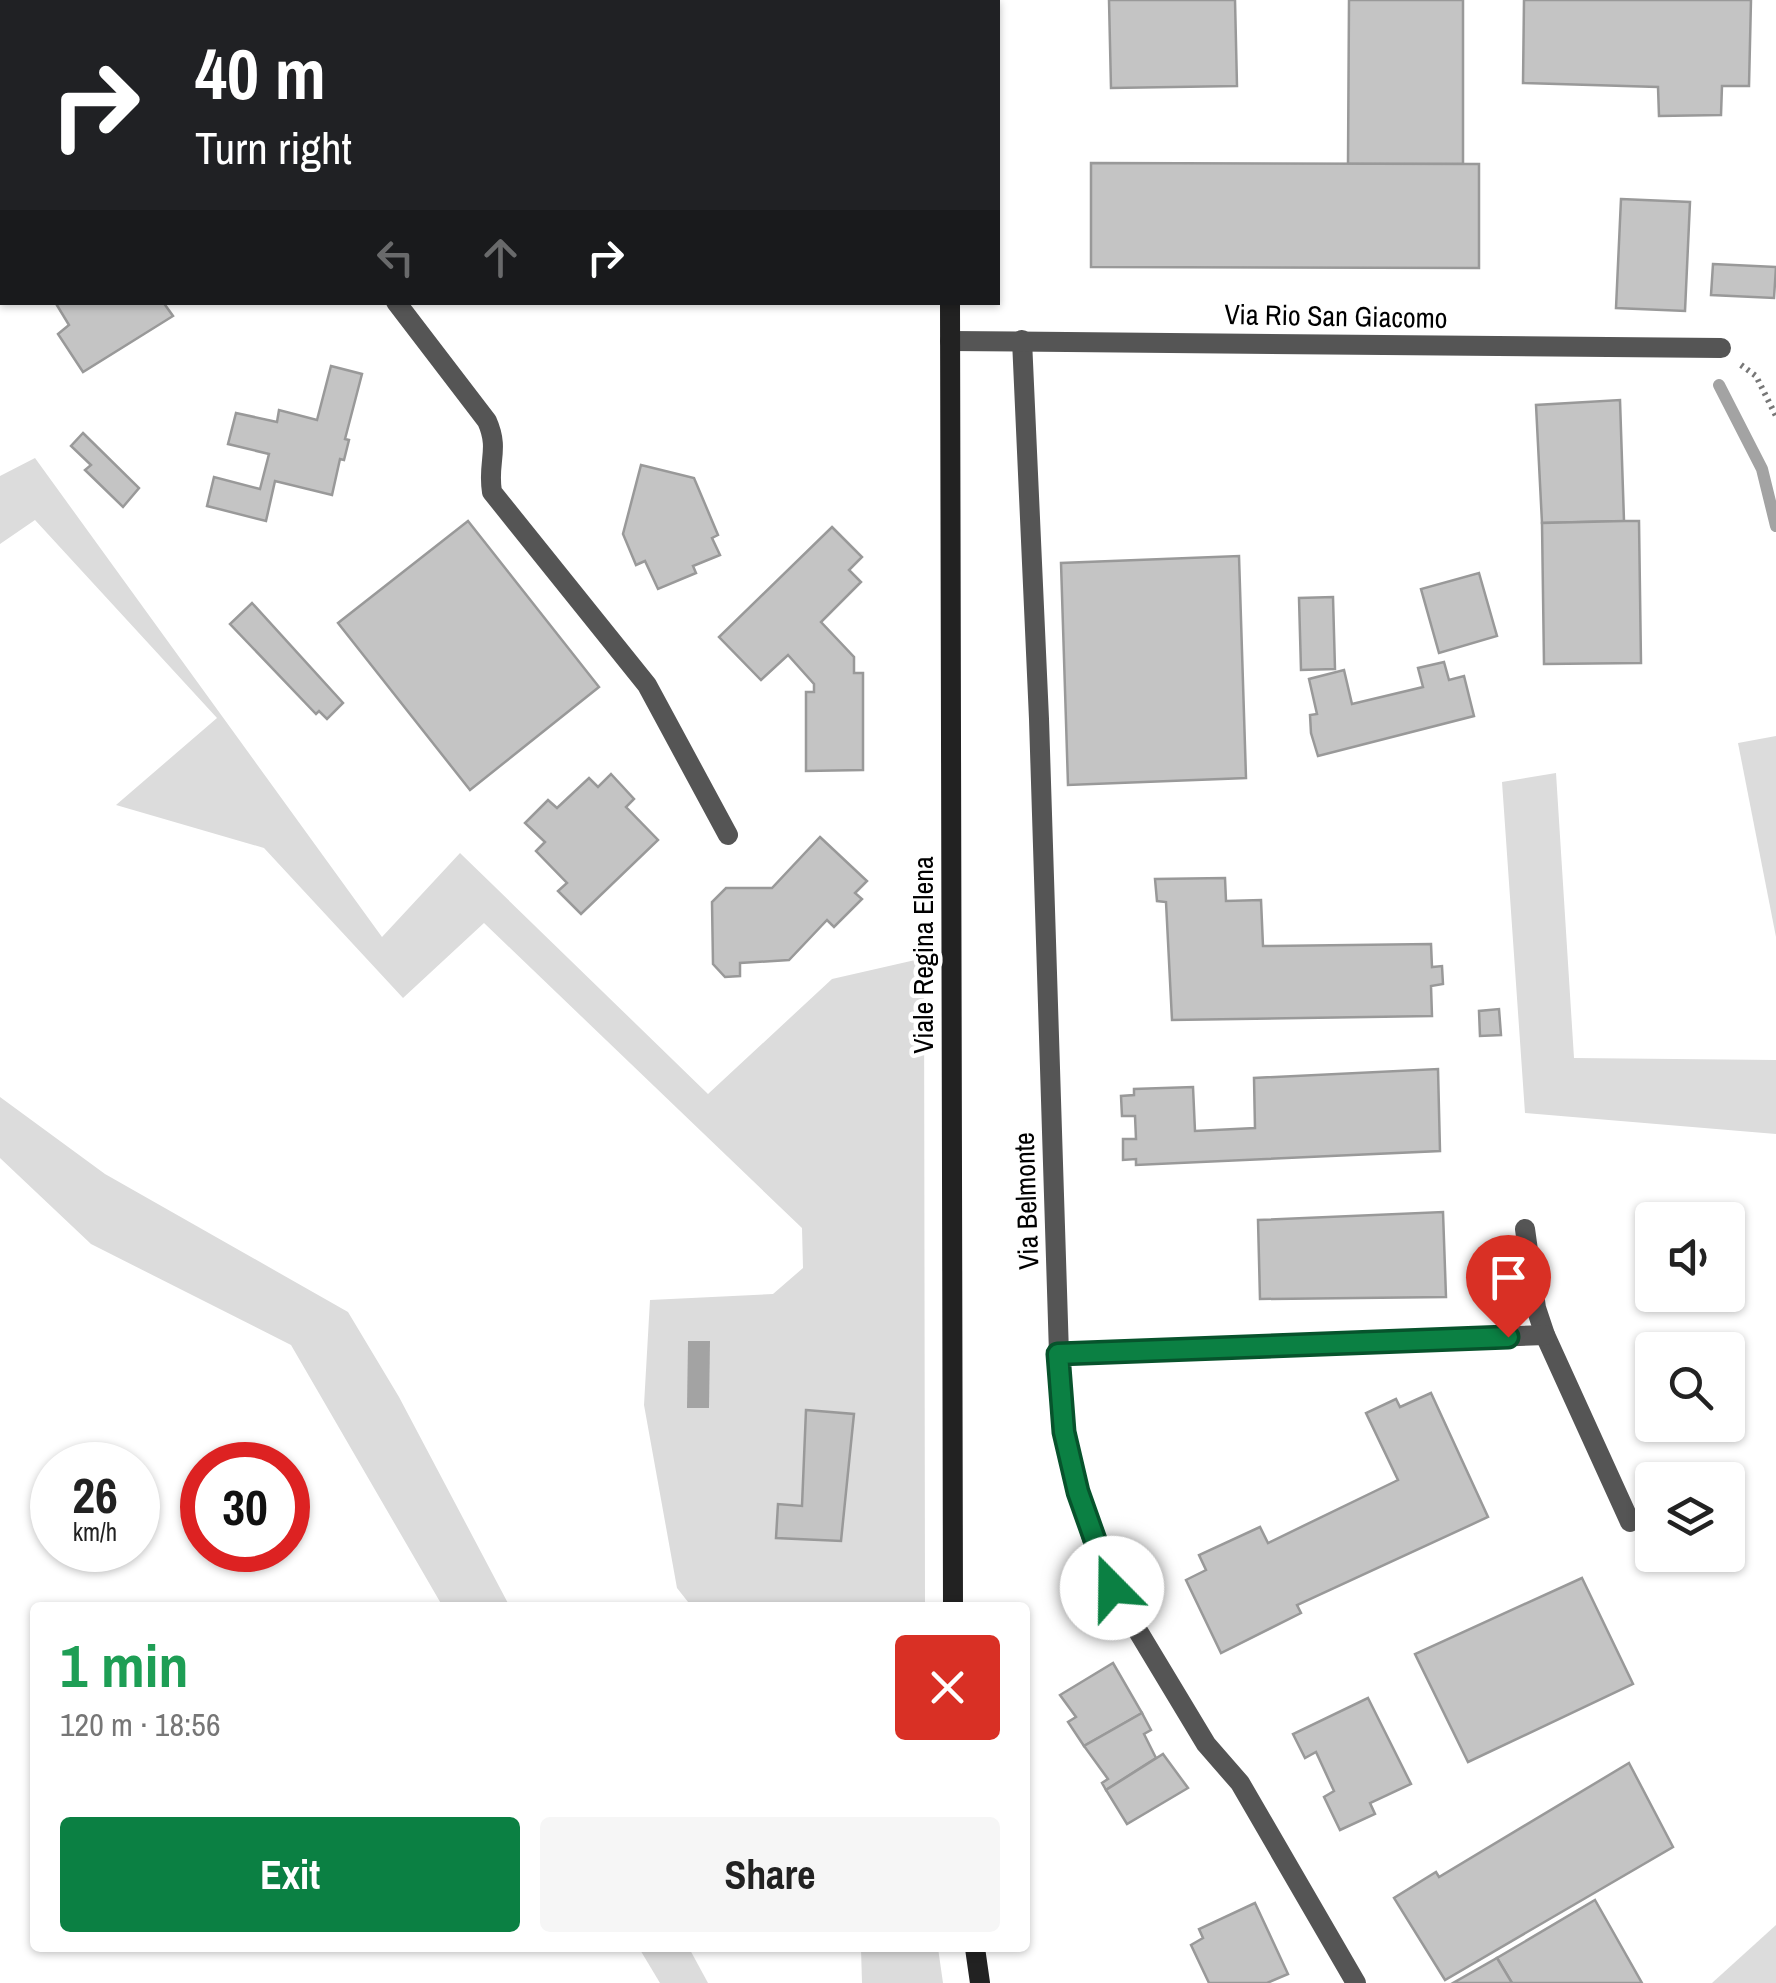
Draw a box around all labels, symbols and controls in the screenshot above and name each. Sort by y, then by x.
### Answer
text: 40 m [195,27,326,121]
icon: right [30,40,160,170]
text: Turn right [195,117,352,178]
icon: left [368,230,423,285]
icon: ahead [473,230,528,285]
icon: right [578,230,633,285]
street label: Via Rio San Giacomo [1224,295,1448,337]
street label: Viale Regina Elena [904,856,942,1054]
street label: Via Belmonte [1005,1132,1047,1270]
map controls [1635,1202,1745,1572]
button: sound [1635,1202,1745,1312]
pin [1466,1235,1551,1338]
icon: arrive [1481,1250,1536,1305]
button: search [1635,1332,1745,1442]
speed limit sign: 30 [180,1442,310,1572]
text: 26 [72,1461,118,1529]
button: layers [1635,1462,1745,1572]
text: km/h [73,1515,117,1549]
position arrow [1060,1536,1164,1640]
text: 1 min [60,1625,189,1706]
button: close [895,1635,1000,1740]
text: 120 m · 18:56 [60,1703,220,1746]
button: Exit [60,1817,520,1932]
button: Share [540,1817,1000,1932]

